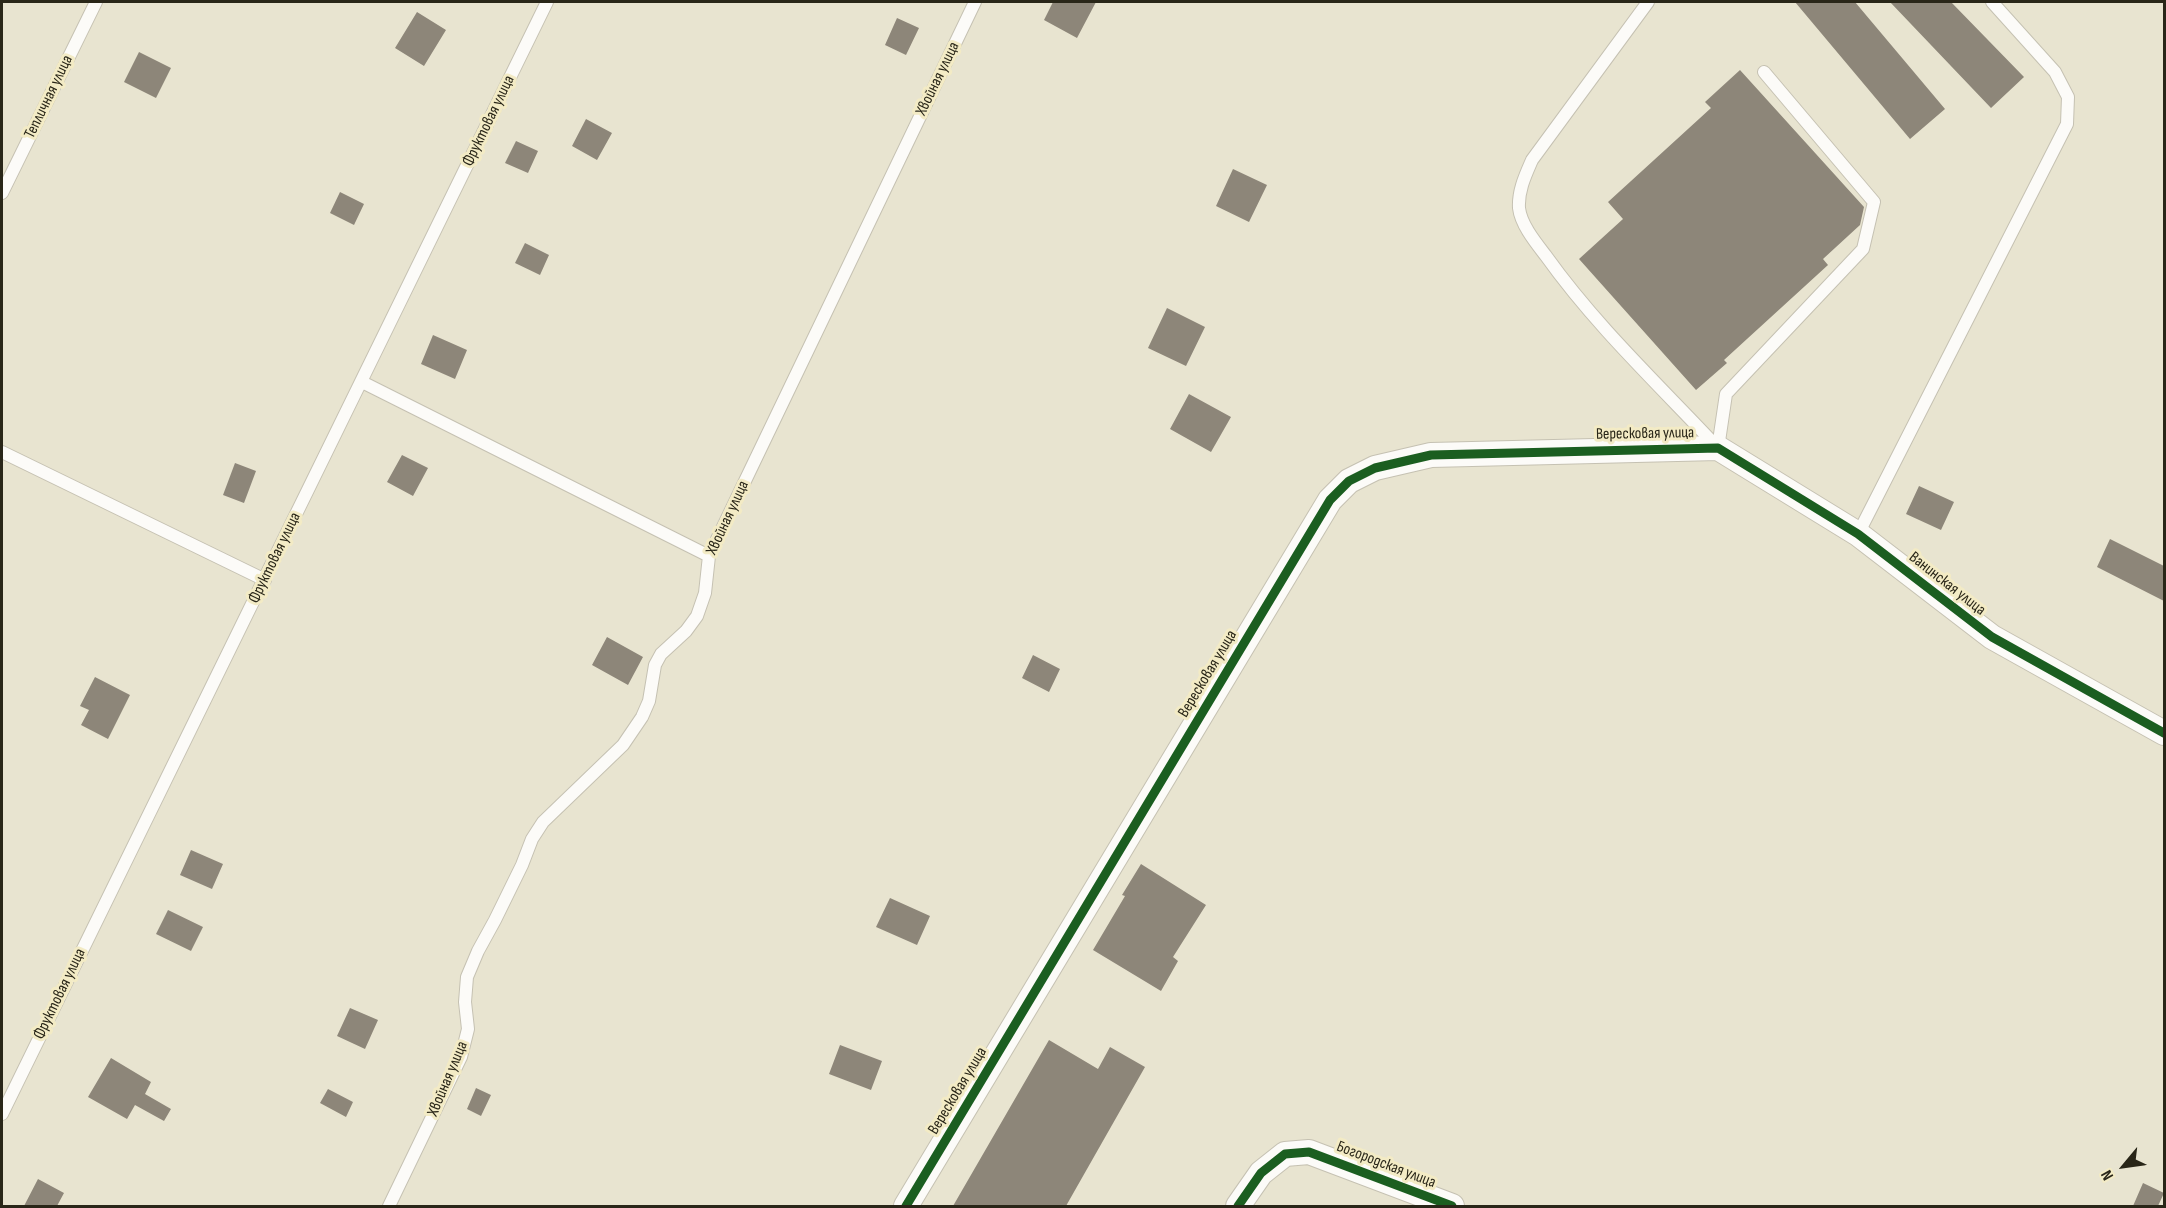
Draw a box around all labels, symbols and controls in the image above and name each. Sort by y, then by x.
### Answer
street label: Хвойная улица [912,39,964,119]
street label: Тепличная улица [21,52,77,142]
street label: Фруктовая улица [459,72,519,170]
street label: Вересковая улица [1596,424,1694,444]
street label: Хвойная улица [702,478,754,558]
street label: Фруктовая улица [245,509,305,607]
street label: Ванинская улица [1905,548,1989,620]
street label: Вересковая улица [1174,627,1242,721]
street label: Фруктовая улица [30,945,90,1043]
street label: Хвойная улица [424,1039,472,1119]
street label: Вересковая улица [924,1044,992,1138]
north arrow [2094,1136,2154,1196]
street label: Богородская улица [1334,1137,1438,1193]
text: N [2097,1167,2118,1183]

